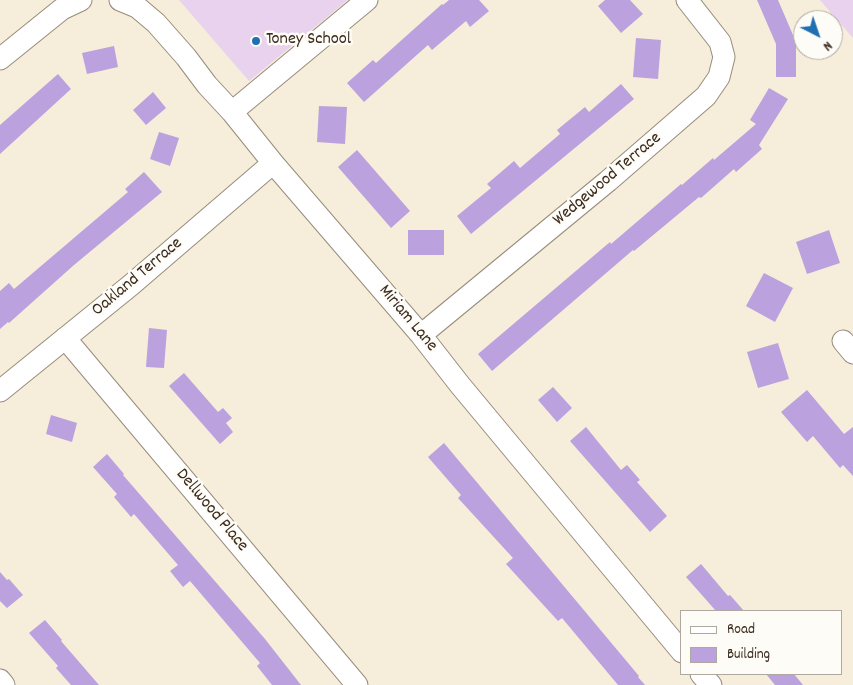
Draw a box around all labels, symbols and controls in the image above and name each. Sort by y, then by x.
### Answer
north arrow [793,10,843,60]
place label: Toney School [266,30,351,52]
marker: Toney School [250,35,262,47]
text: N [818,36,836,55]
street label: Wedgewood Terrace [549,128,667,232]
street label: Oakland Terrace [88,234,188,322]
street label: Miriam Lane [373,281,441,357]
street label: Dellwood Place [170,465,252,557]
legend [680,610,843,675]
text: Road [727,619,755,641]
text: Building [727,644,770,666]

